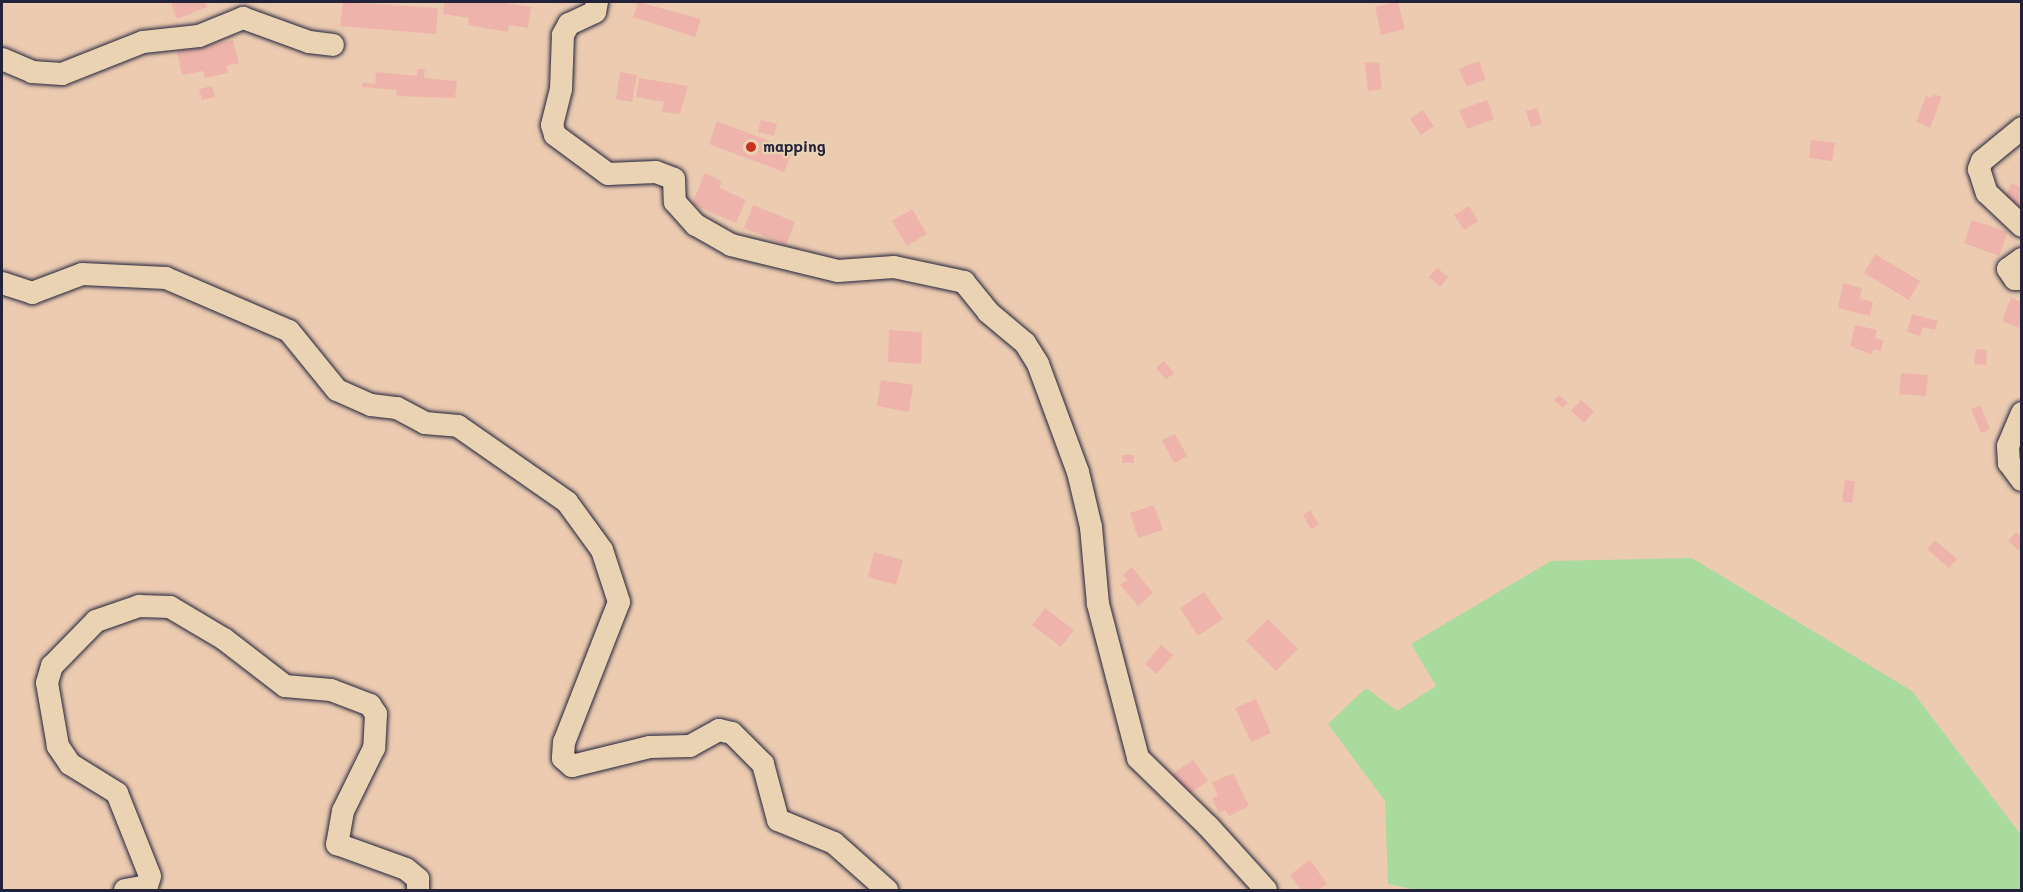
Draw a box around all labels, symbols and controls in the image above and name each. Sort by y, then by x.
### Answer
place label: mapping [763,138,826,156]
marker: mapping [744,140,758,154]

